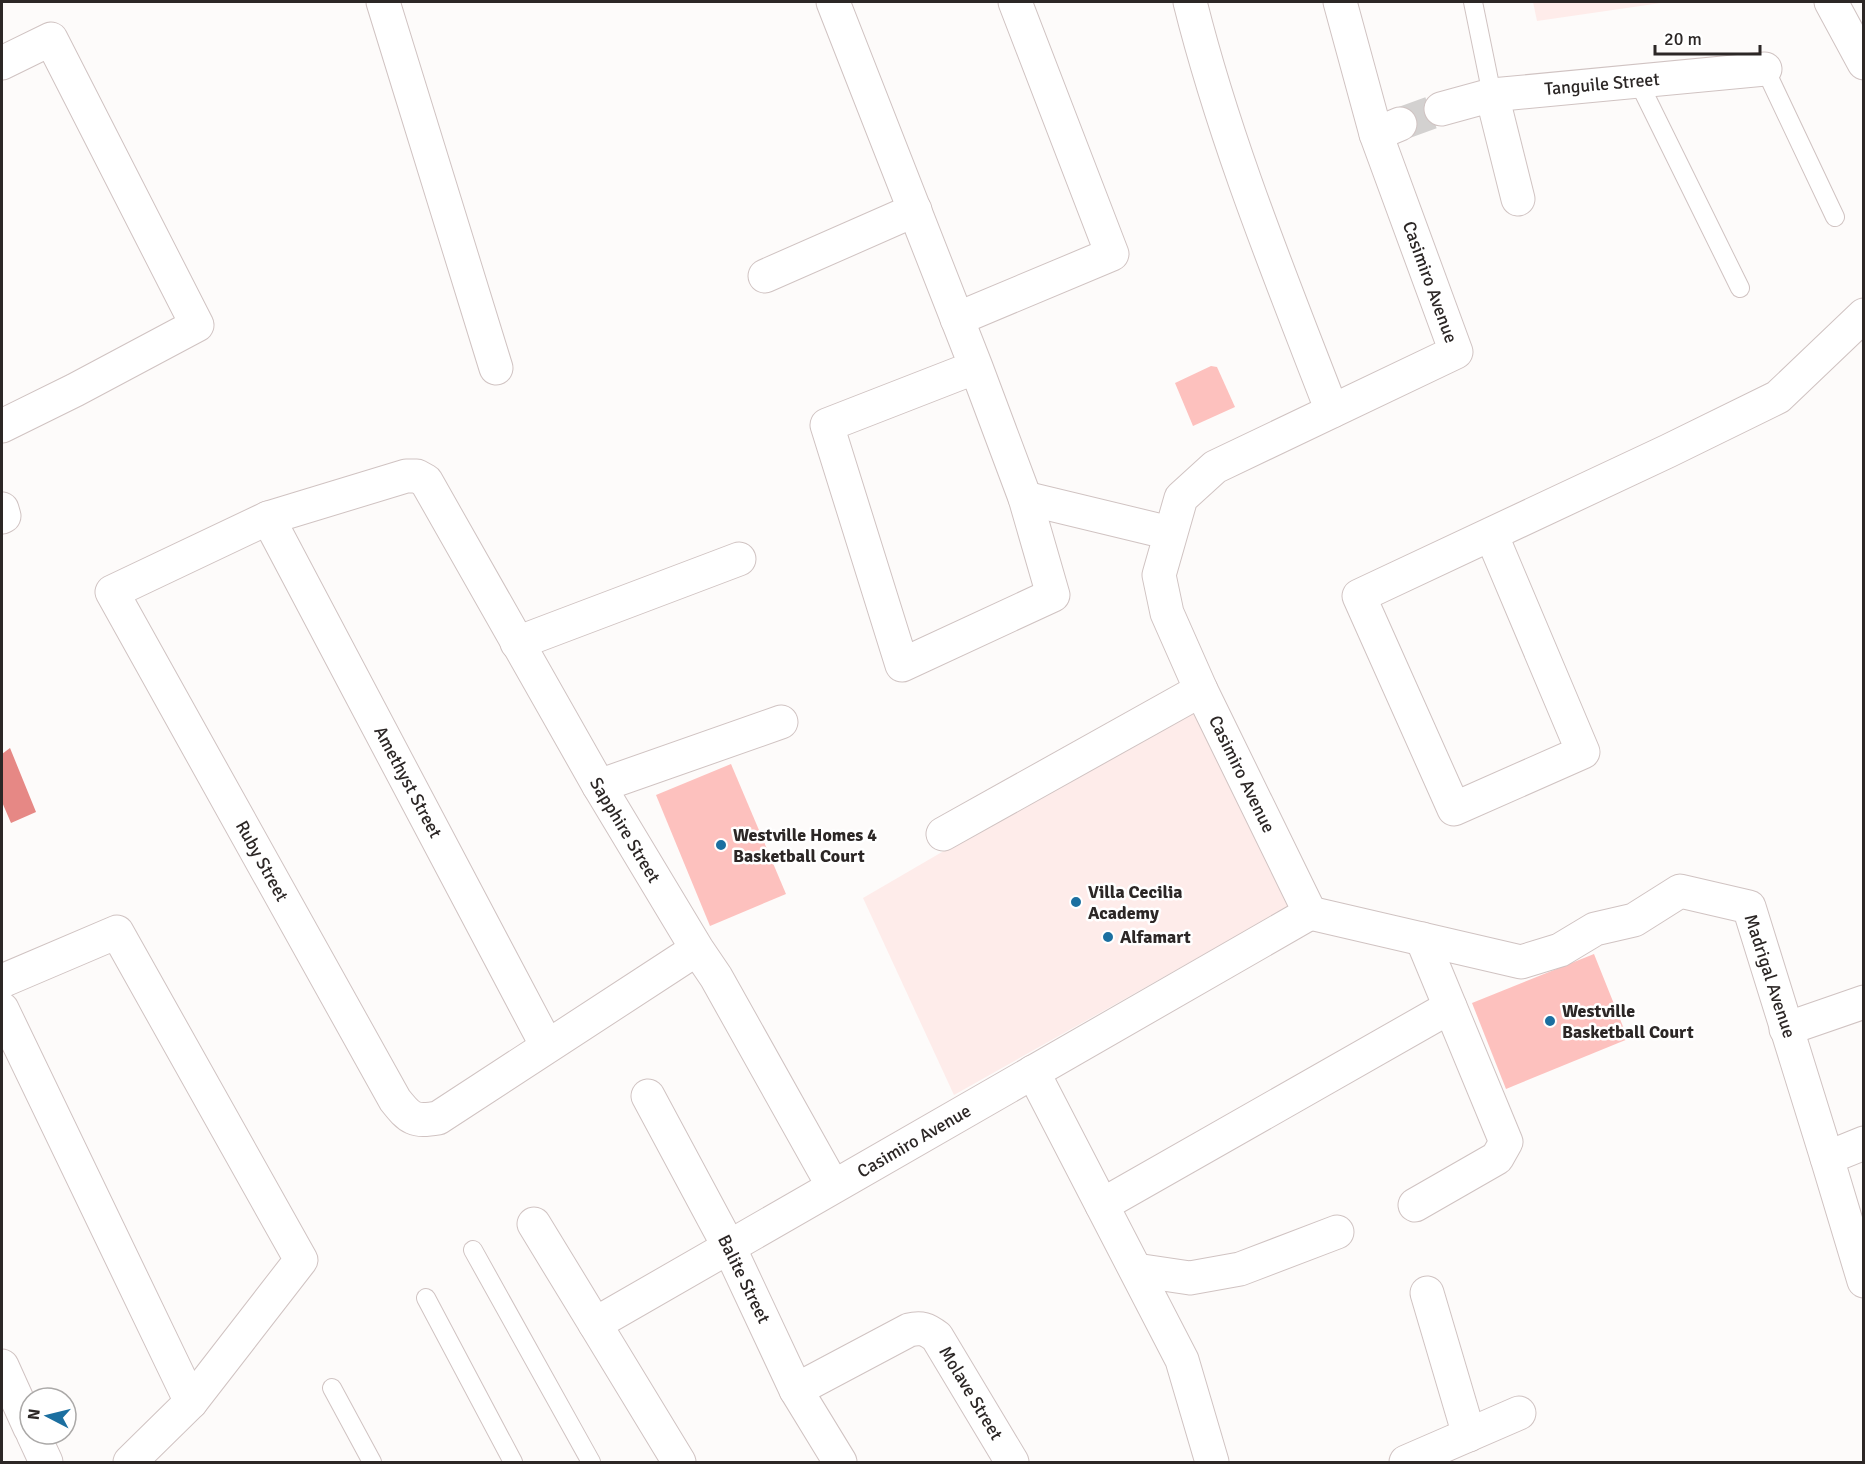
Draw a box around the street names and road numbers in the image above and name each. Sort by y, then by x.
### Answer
street label: Tanguile Street [1543,68,1661,100]
street label: Casimiro Avenue [1398,218,1462,346]
street label: Casimiro Avenue [1204,712,1280,836]
street label: Amethyst Street [369,722,447,842]
street label: Sapphire Street [585,773,665,887]
street label: Ruby Street [231,817,293,905]
street label: Madrigal Avenue [1740,911,1800,1041]
street label: Casimiro Avenue [853,1100,975,1182]
street label: Balite Street [713,1231,775,1327]
street label: Molave Street [934,1342,1008,1444]

